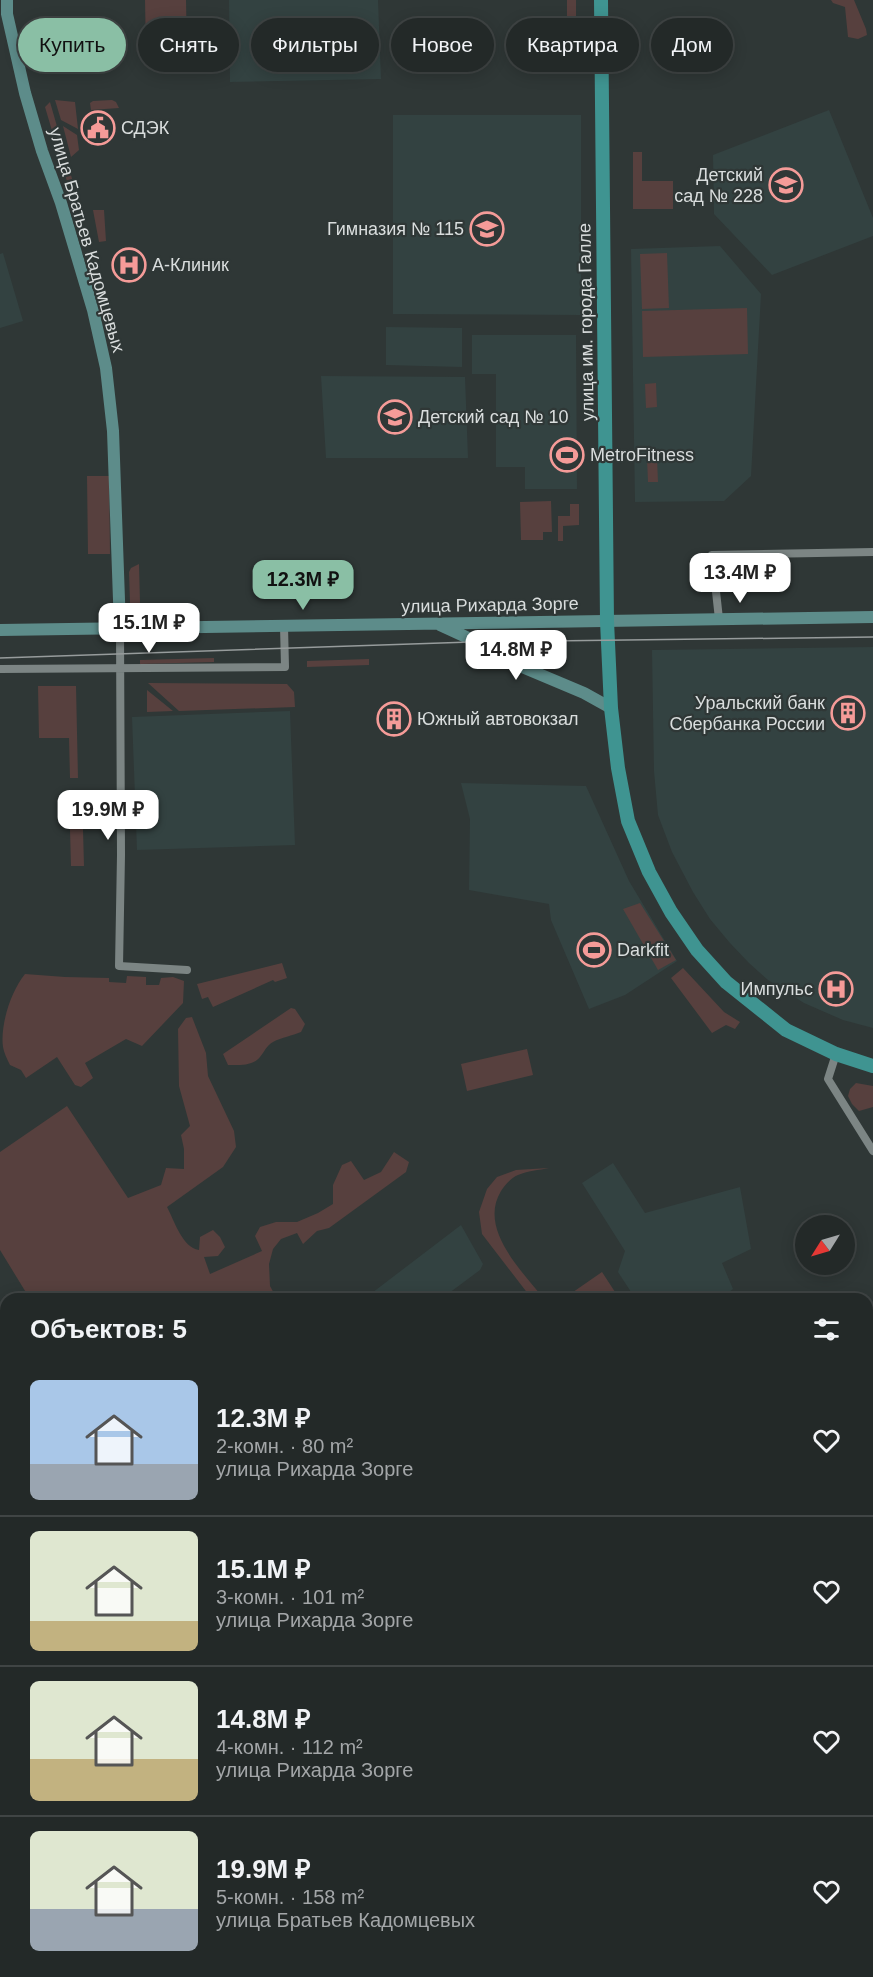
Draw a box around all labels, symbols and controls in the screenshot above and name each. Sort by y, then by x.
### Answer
chip: Купить [18,18,126,72]
chip: Снять [138,18,239,72]
chip: Фильтры [251,18,379,72]
chip: Новое [391,18,494,72]
chip: Квартира [506,18,639,72]
chip: Дом [651,18,733,72]
public building icon: СДЭК [80,110,116,146]
place label: СДЭК [121,118,170,138]
street label: улица Братьев Кадомцевых [45,125,129,355]
place label: Детский сад № 228 [674,165,763,206]
school or university icon: Детский сад № 228 [768,167,804,203]
school or university icon: Гимназия № 115 [469,211,505,247]
place label: Гимназия № 115 [327,219,464,239]
street label: улица им. города Галле [574,223,598,421]
hospital icon: А-Клиник [111,247,147,283]
place label: А-Клиник [152,255,229,275]
school or university icon: Детский сад № 10 [377,399,413,435]
place label: Детский сад № 10 [418,407,568,427]
sports icon: MetroFitness [549,437,585,473]
place label: MetroFitness [590,445,694,465]
pin: 13.4M ₽ [685,553,795,604]
pin: 12.3M ₽ [248,560,358,611]
text: 13.4M ₽ [704,561,776,583]
text: 12.3M ₽ [267,568,339,590]
street label: улица Рихарда Зорге [401,593,579,617]
pin: 15.1M ₽ [94,603,204,654]
text: 15.1M ₽ [113,611,185,633]
pin: 14.8M ₽ [461,630,571,681]
text: 14.8M ₽ [480,638,552,660]
place label: Уральский банк Сбербанка России [669,693,825,734]
building icon: Уральский банк Сбербанка России [830,695,866,731]
building icon: Южный автовокзал [376,701,412,737]
place label: Южный автовокзал [417,709,579,729]
pin: 19.9M ₽ [53,790,163,841]
text: 19.9M ₽ [72,798,144,820]
sports icon: Darkfit [576,932,612,968]
place label: Darkfit [617,940,669,960]
hospital icon: Импульс [818,971,854,1007]
place label: Импульс [740,979,813,999]
north arrow [795,1215,855,1275]
map controls [795,1215,855,1275]
icon: filters [810,1313,843,1346]
text: Объектов: 5 [30,1314,187,1344]
text: 12.3M ₽ [216,1403,311,1433]
icon: home [78,1404,150,1476]
icon: heart [810,1424,843,1457]
text: 2-комн. · 80 m² [216,1435,353,1457]
text: улица Рихарда Зорге [216,1458,413,1480]
text: 15.1M ₽ [216,1554,311,1584]
icon: home [78,1555,150,1627]
icon: heart [810,1575,843,1608]
text: 3-комн. · 101 m² [216,1586,364,1608]
text: улица Рихарда Зорге [216,1609,413,1631]
text: 14.8M ₽ [216,1704,311,1734]
icon: home [78,1705,150,1777]
icon: heart [810,1725,843,1758]
text: 4-комн. · 112 m² [216,1736,363,1758]
text: улица Рихарда Зорге [216,1759,413,1781]
text: 19.9M ₽ [216,1854,311,1884]
icon: home [78,1855,150,1927]
icon: heart [810,1875,843,1908]
text: 5-комн. · 158 m² [216,1886,364,1908]
text: улица Братьев Кадомцевых [216,1909,475,1931]

